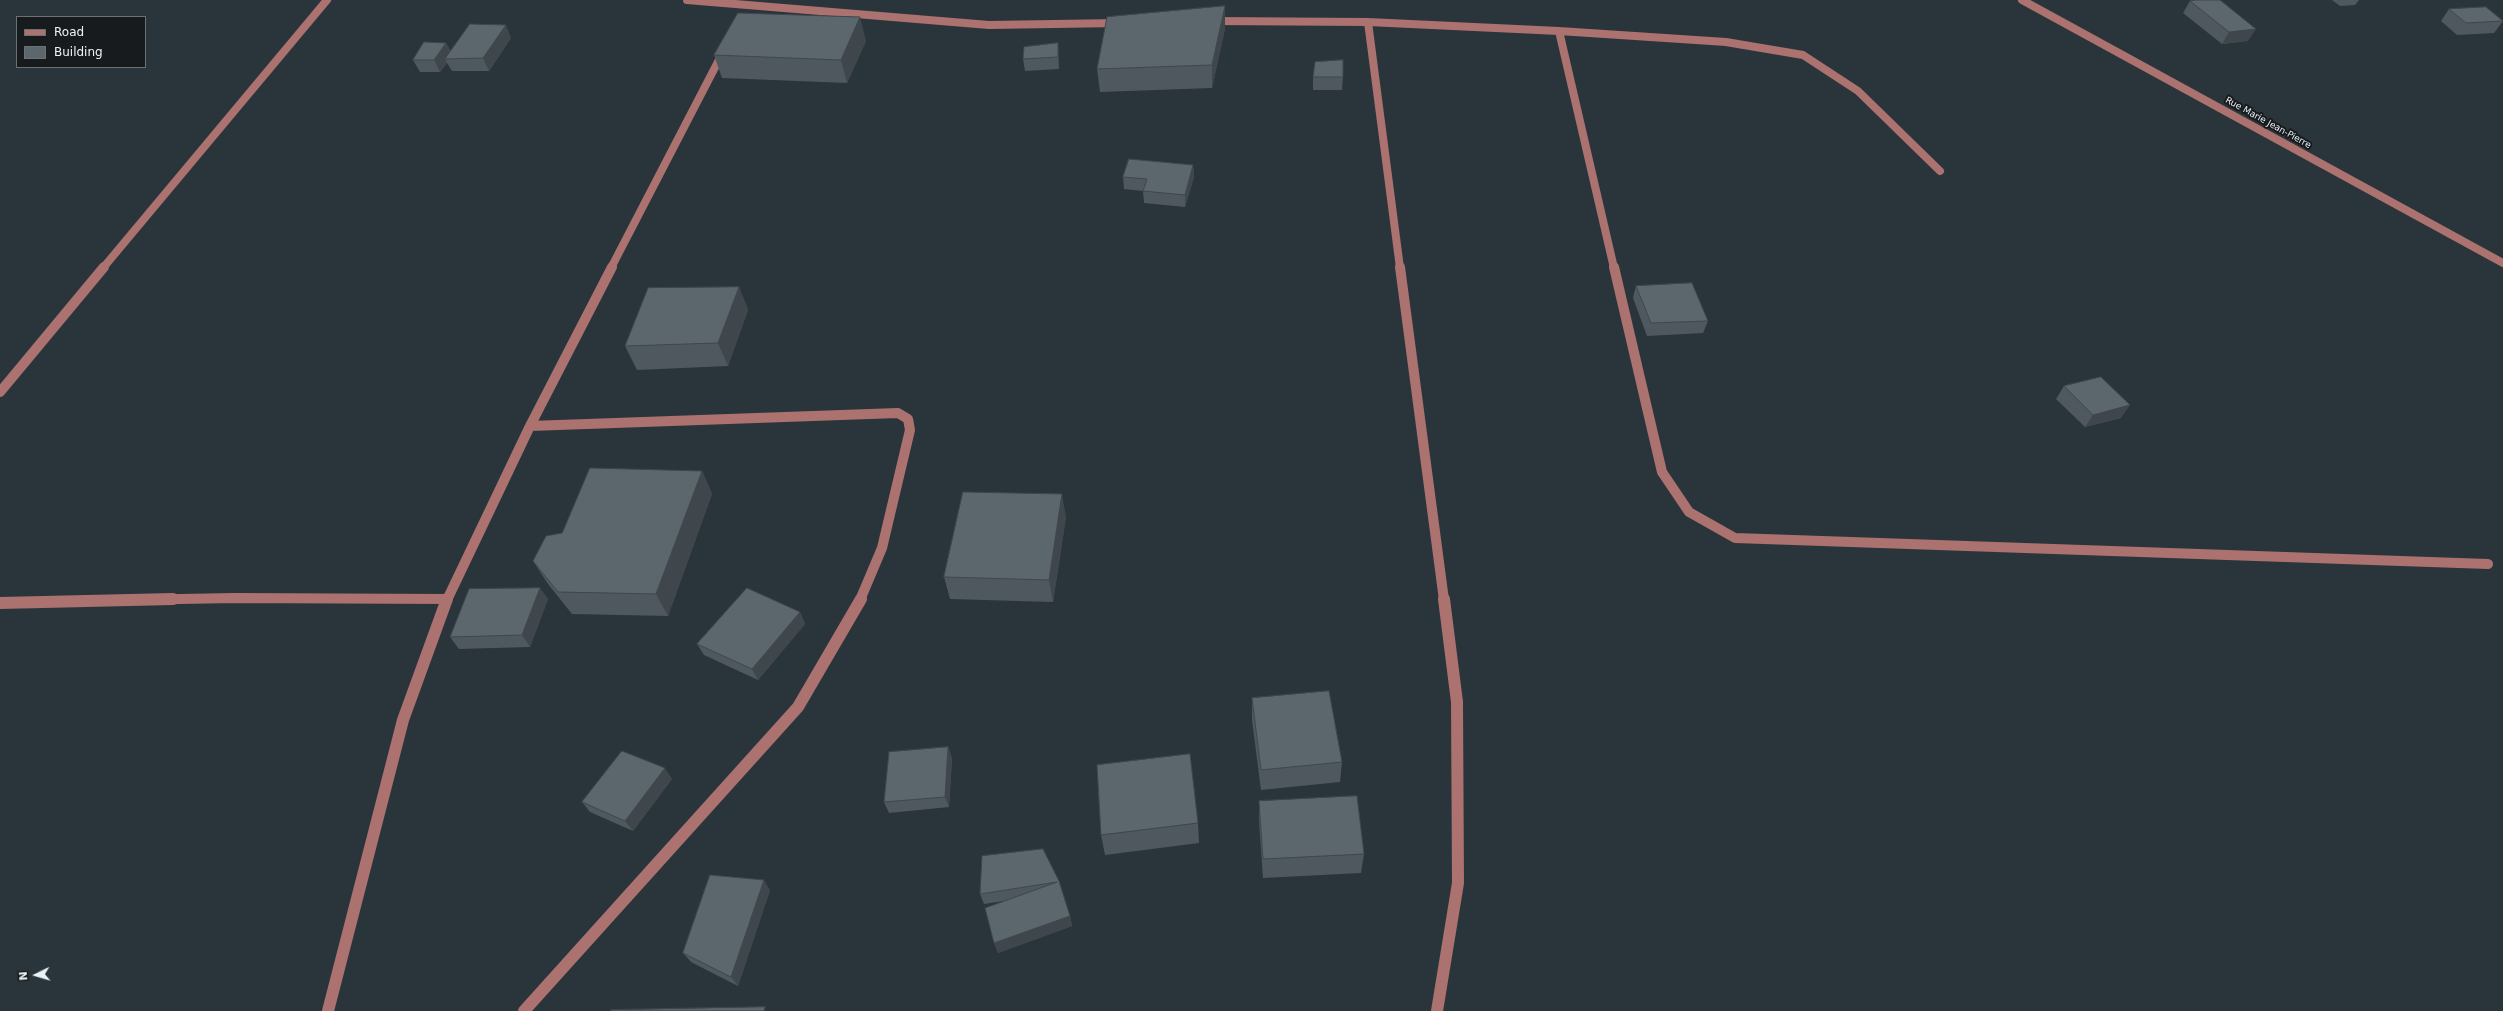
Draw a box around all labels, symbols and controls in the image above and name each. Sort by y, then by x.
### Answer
legend [16,16,146,68]
text: Road [54,25,84,39]
text: Building [54,45,103,59]
street label: Rue Marie Jean-Pierre [2223,95,2313,151]
north arrow [16,955,56,995]
text: N [17,971,30,981]

